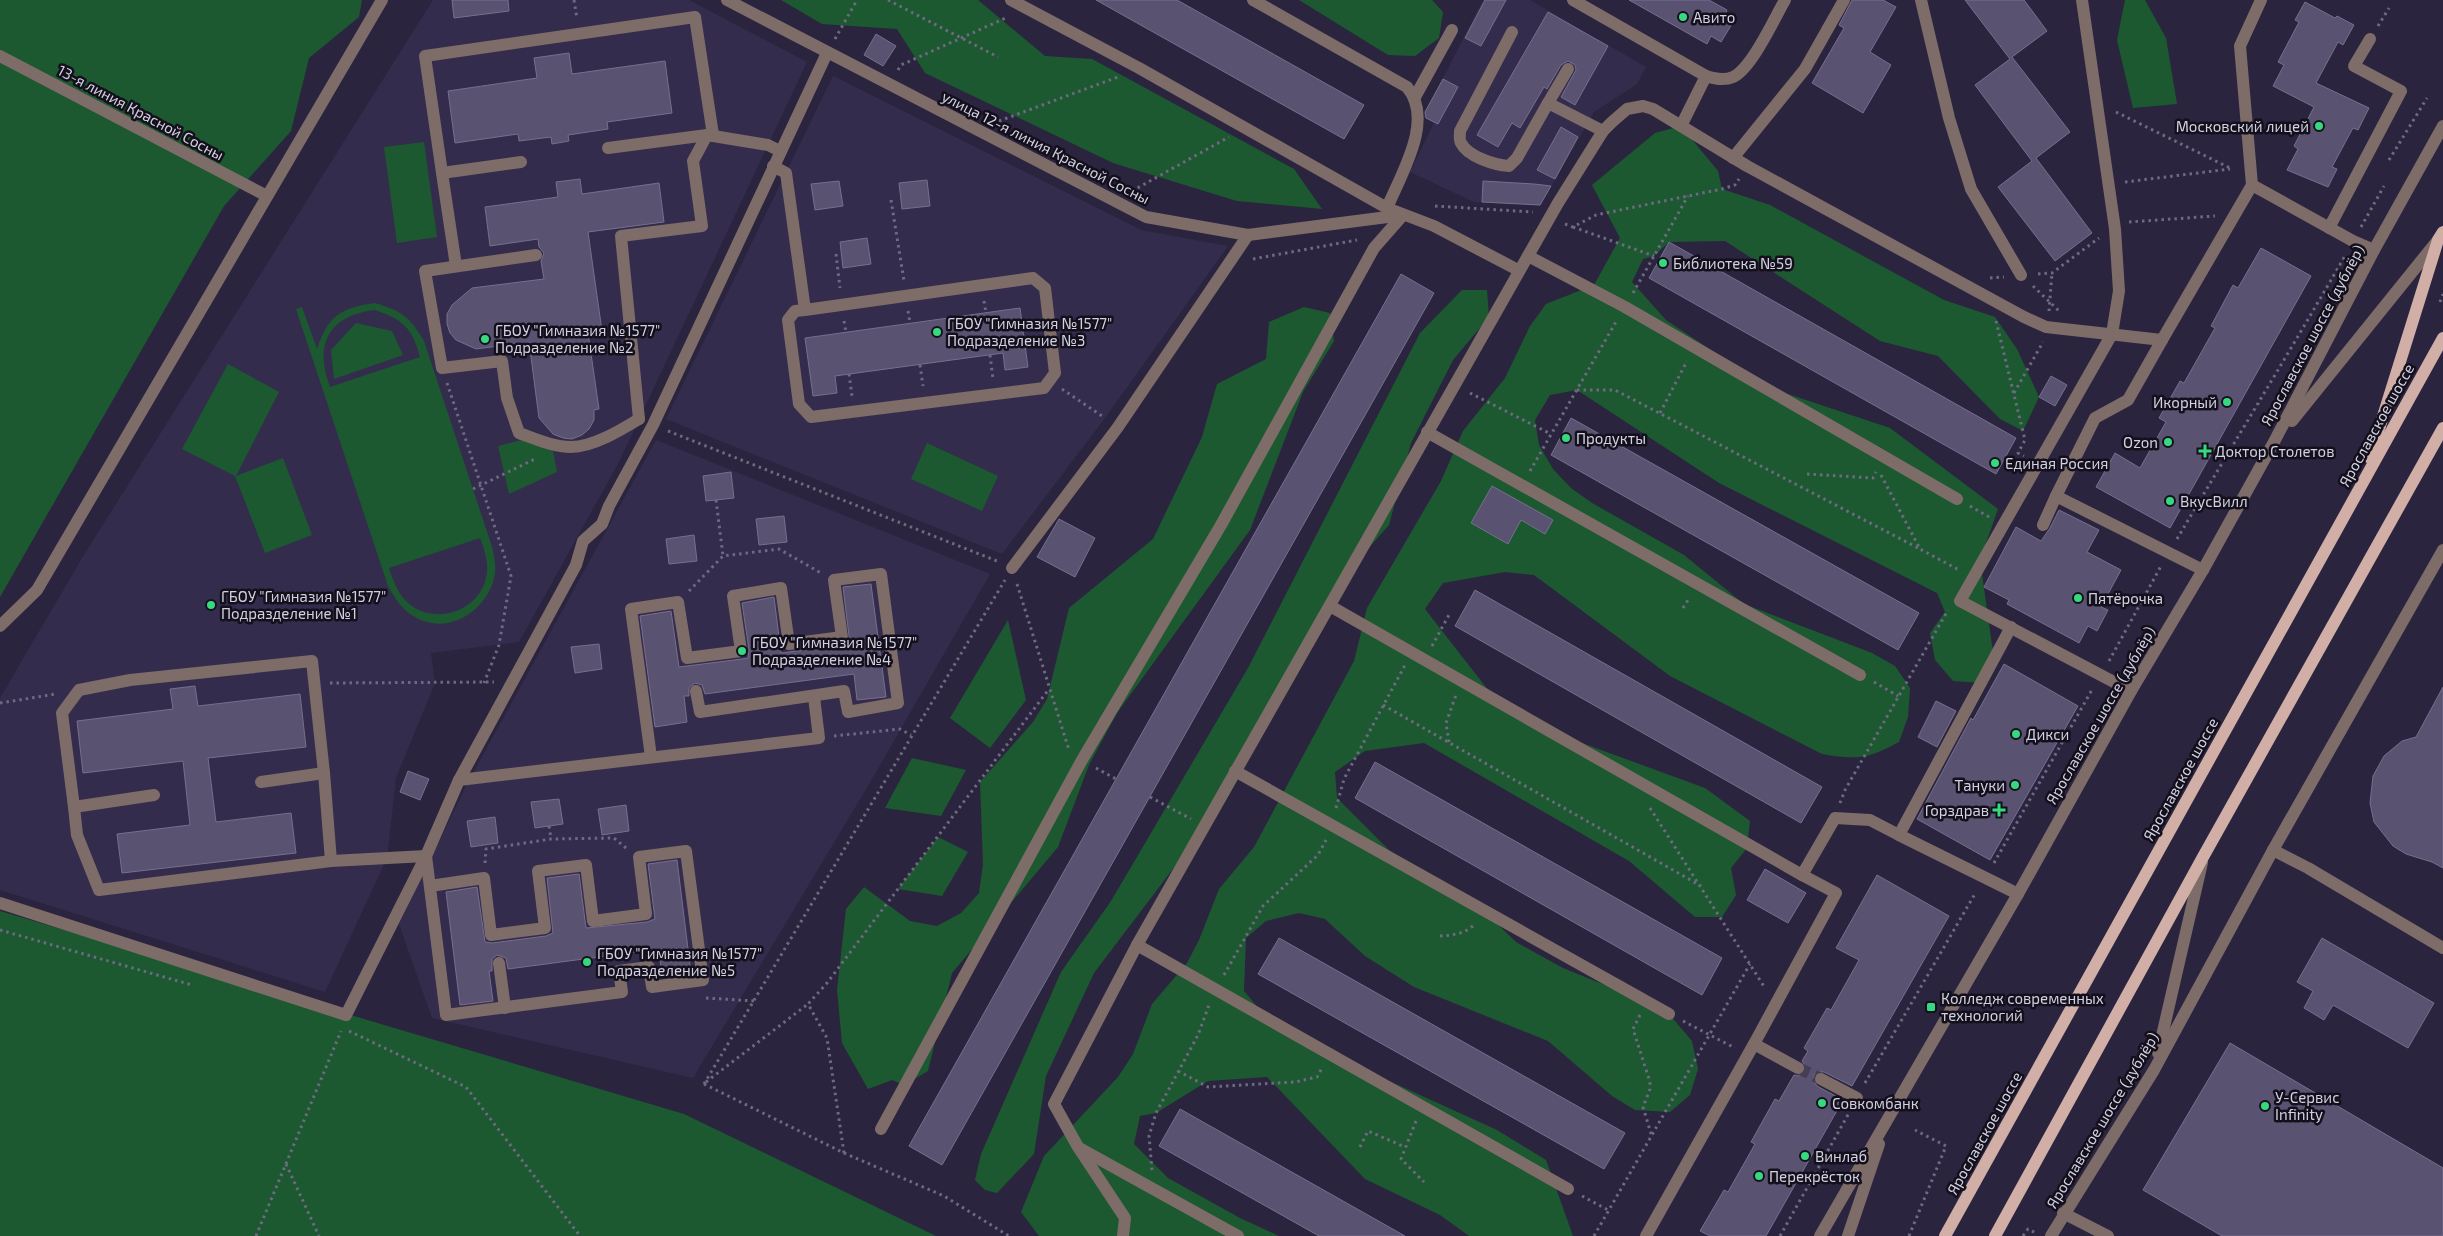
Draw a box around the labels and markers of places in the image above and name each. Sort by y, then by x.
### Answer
place label: Авито [1693,8,1735,26]
marker: Авито [1677,11,1689,23]
place label: Московский лицей [2176,117,2309,135]
marker: Московский лицей [2313,120,2325,132]
place label: Библиотека №59 [1673,254,1793,272]
marker: Библиотека №59 [1657,257,1669,269]
place label: ГБОУ "Гимназия №1577" Подразделение №3 [947,314,1112,349]
place label: ГБОУ "Гимназия №1577" Подразделение №2 [495,321,660,356]
marker: ГБОУ "Гимназия №1577" Подразделение №3 [931,326,943,338]
marker: ГБОУ "Гимназия №1577" Подразделение №2 [479,333,491,345]
place label: Икорный [2153,393,2217,411]
marker: Икорный [2221,396,2233,408]
place label: Продукты [1576,429,1646,448]
marker: Продукты [1560,432,1572,444]
place label: Ozon [2123,433,2158,451]
marker: Ozon [2162,436,2174,448]
place label: Доктор Столетов [2215,442,2334,460]
marker: Доктор Столетов [2199,445,2211,457]
place label: Единая Россия [2005,454,2108,472]
marker: Единая Россия [1989,457,2001,469]
place label: ВкусВилл [2180,492,2248,511]
marker: ВкусВилл [2164,495,2176,507]
place label: ГБОУ "Гимназия №1577" Подразделение №1 [221,587,386,622]
place label: Пятёрочка [2088,589,2163,607]
marker: Пятёрочка [2072,592,2084,604]
marker: ГБОУ "Гимназия №1577" Подразделение №1 [205,599,217,611]
place label: ГБОУ "Гимназия №1577" Подразделение №4 [752,633,917,668]
marker: ГБОУ "Гимназия №1577" Подразделение №4 [736,645,748,657]
place label: Дикси [2026,725,2069,743]
marker: Дикси [2010,728,2022,740]
place label: Тануки [1954,776,2005,795]
marker: Тануки [2009,779,2021,791]
place label: Горздрав [1925,801,1989,819]
marker: Горздрав [1993,804,2005,816]
place label: ГБОУ "Гимназия №1577" Подразделение №5 [597,944,762,979]
marker: ГБОУ "Гимназия №1577" Подразделение №5 [581,956,593,968]
place label: Колледж современных технологий [1941,989,2104,1024]
marker: Колледж современных технологий [1925,1001,1937,1013]
place label: У-Сервис Infinity [2275,1088,2340,1123]
place label: Совкомбанк [1832,1094,1919,1112]
marker: Совкомбанк [1816,1097,1828,1109]
marker: У-Сервис Infinity [2259,1100,2271,1112]
place label: Винлаб [1815,1147,1867,1165]
marker: Винлаб [1799,1150,1811,1162]
place label: Перекрёсток [1769,1167,1860,1185]
marker: Перекрёсток [1753,1170,1765,1182]

